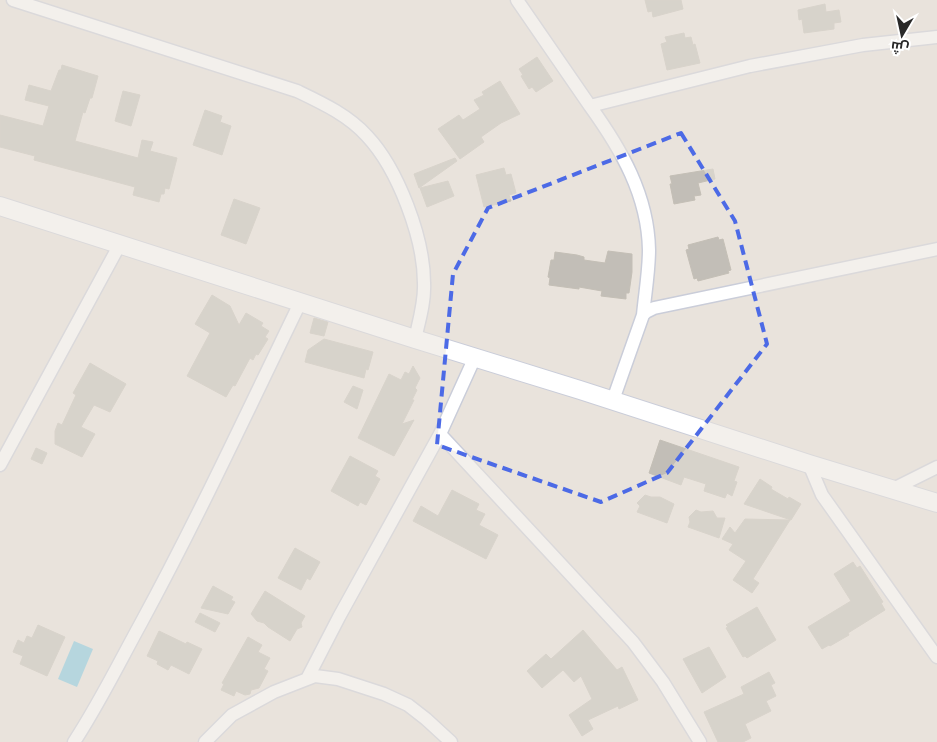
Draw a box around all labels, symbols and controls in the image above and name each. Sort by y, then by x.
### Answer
north arrow [877,10,927,60]
text: ش [890,38,910,58]

